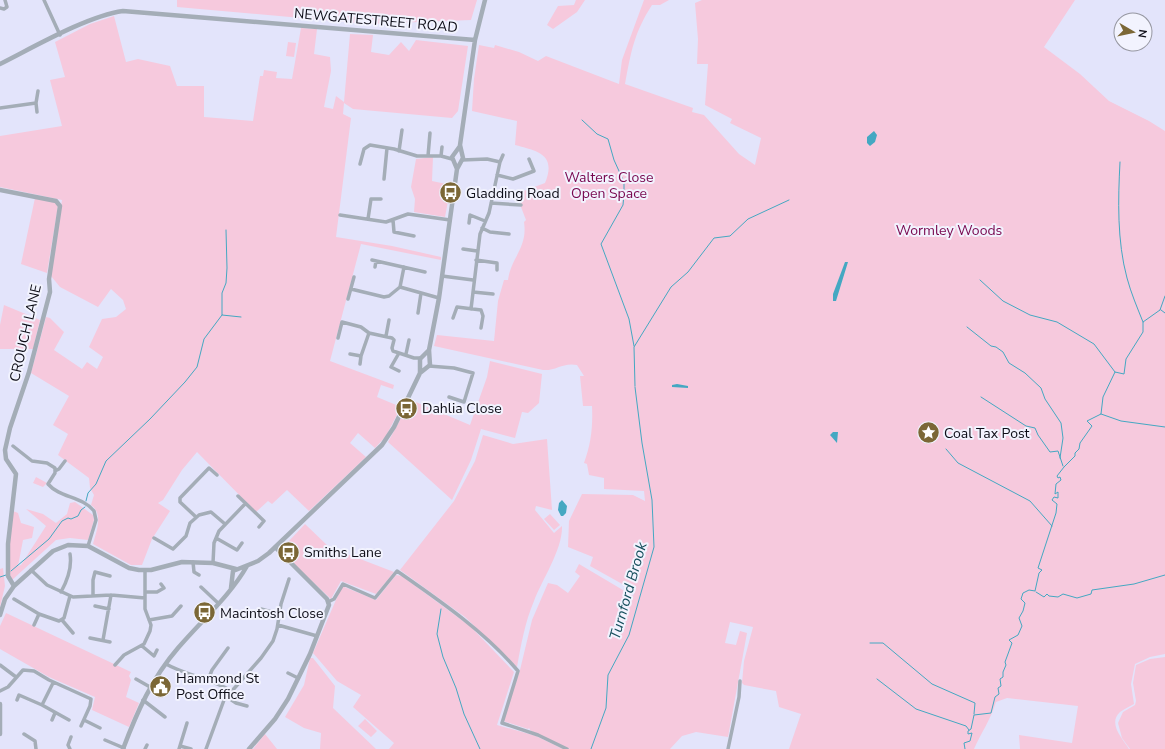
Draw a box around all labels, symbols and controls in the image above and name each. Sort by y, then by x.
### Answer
street label: NEWGATESTREET ROAD [293,4,459,37]
north arrow [1113,12,1153,52]
text: N [1134,28,1150,39]
park label: Walters Close Open Space [564,168,654,203]
bus stop icon: Gladding Road [437,180,463,206]
place label: Gladding Road [466,184,560,203]
park label: Wormley Woods [896,221,1003,240]
street label: CROUCH LANE [5,283,46,384]
bus stop icon: Dahlia Close [393,395,419,421]
place label: Dahlia Close [422,399,502,418]
place icon: Coal Tax Post [916,420,942,446]
place label: Coal Tax Post [944,424,1030,443]
bus stop icon: Smiths Lane [276,539,302,565]
water label: Turnford Brook [604,539,652,642]
place label: Smiths Lane [304,543,381,562]
bus stop icon: Macintosh Close [191,600,217,626]
place label: Macintosh Close [220,604,323,623]
place label: Hammond St Post Office [176,669,259,704]
public building icon: Hammond St Post Office [147,673,173,699]

